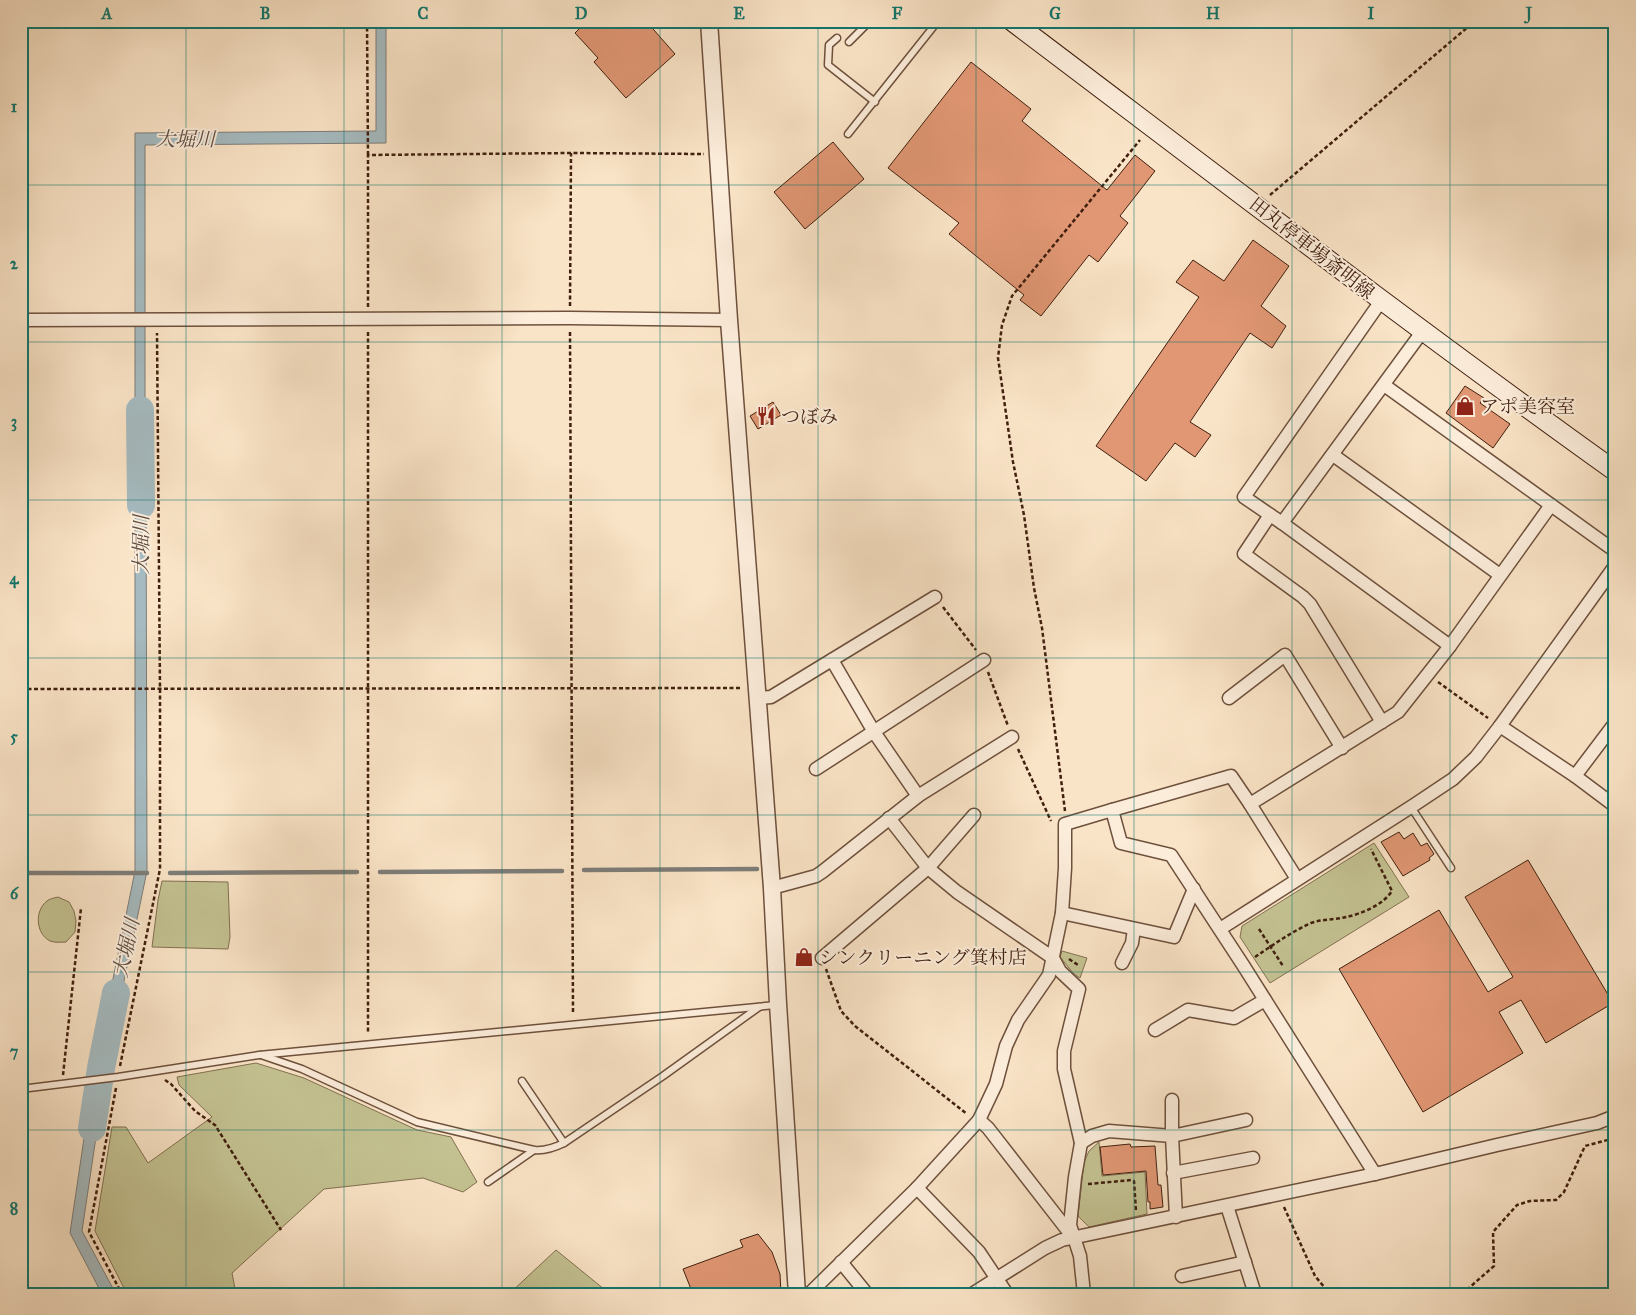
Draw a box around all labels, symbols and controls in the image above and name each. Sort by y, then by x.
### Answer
text: A [101,4,113,23]
text: B [260,4,270,23]
text: C [418,4,429,23]
text: D [575,4,588,23]
text: E [733,4,745,23]
text: F [892,4,903,23]
text: G [1049,4,1061,23]
text: H [1206,4,1220,23]
text: I [1368,4,1375,23]
text: J [1524,4,1533,24]
text: 1 [11,97,18,116]
water label: 大堀川 [155,127,217,151]
street label: 田丸停車場斎明線 [1245,192,1379,304]
text: 2 [10,254,19,273]
shop icon: アポ美容室 [1454,395,1476,417]
place label: アポ美容室 [1480,395,1575,418]
restaurant icon: つぼみ [755,405,777,427]
place label: つぼみ [781,405,838,428]
text: 3 [11,412,17,432]
water label: 大堀川 [129,513,153,575]
text: 4 [10,569,20,589]
text: 5 [10,727,18,746]
text: 6 [10,884,19,903]
water label: 大堀川 [108,914,144,980]
shop icon: シンクリーニング箕村店 [793,946,815,968]
place label: シンクリーニング箕村店 [819,946,1027,969]
text: 7 [10,1042,19,1061]
text: 8 [10,1199,18,1218]

